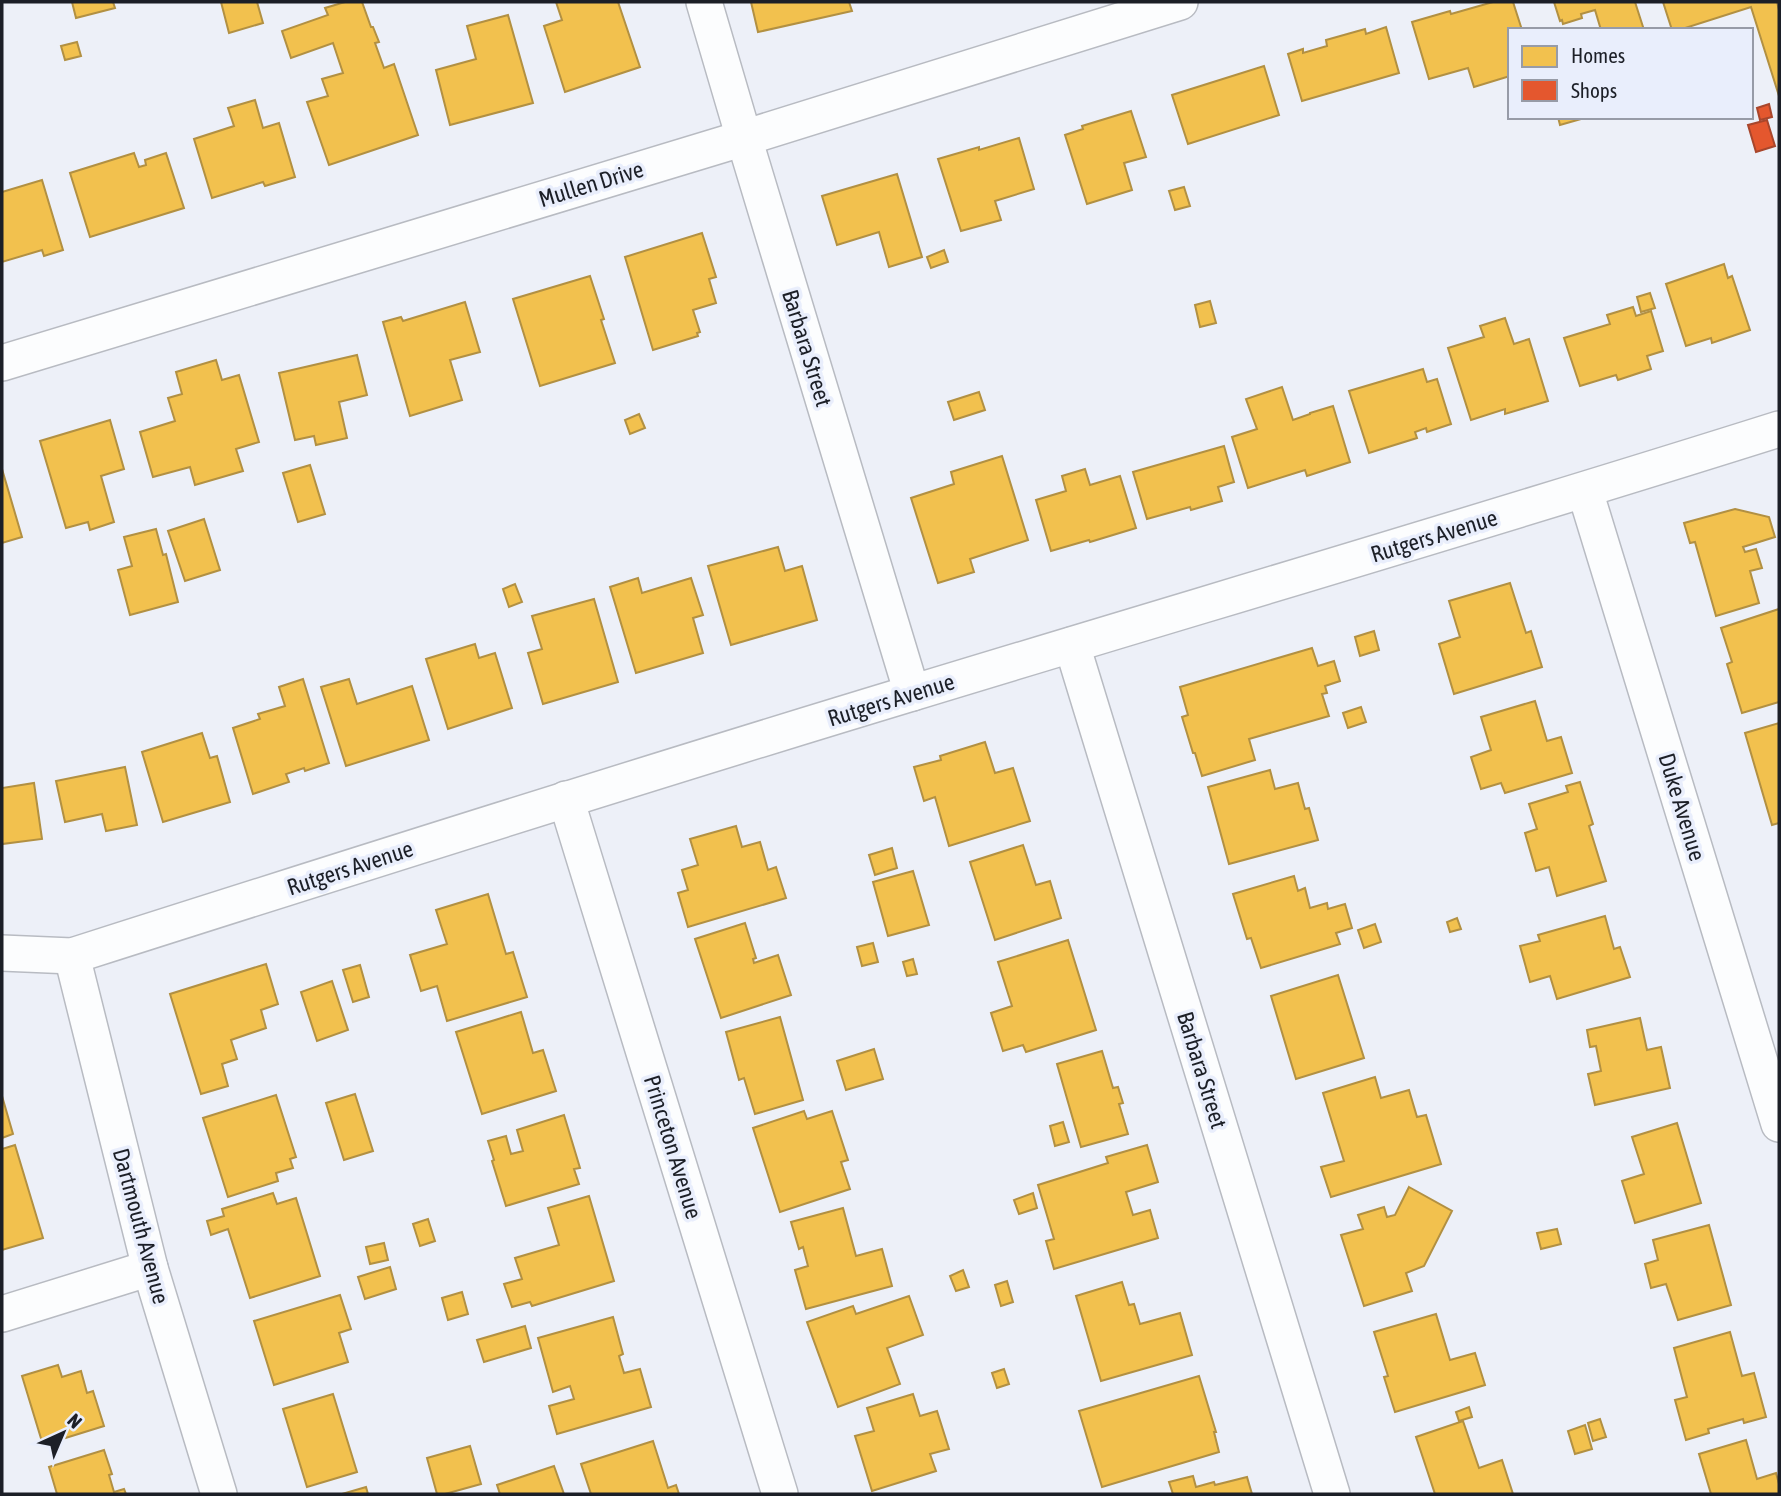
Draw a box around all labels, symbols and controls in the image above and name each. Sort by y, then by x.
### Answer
legend [1508,28,1753,119]
text: Homes [1571,43,1625,67]
text: Shops [1571,78,1617,102]
street label: Mullen Drive [536,156,646,212]
street label: Barbara Street [777,287,837,409]
street label: Rutgers Avenue [1368,504,1500,568]
street label: Rutgers Avenue [825,668,957,732]
street label: Duke Avenue [1653,750,1711,864]
street label: Rutgers Avenue [284,835,416,901]
street label: Barbara Street [1172,1009,1232,1131]
street label: Princeton Avenue [639,1072,707,1222]
street label: Dartmouth Avenue [108,1145,174,1307]
north arrow [28,1398,98,1468]
text: N [63,1409,86,1433]

